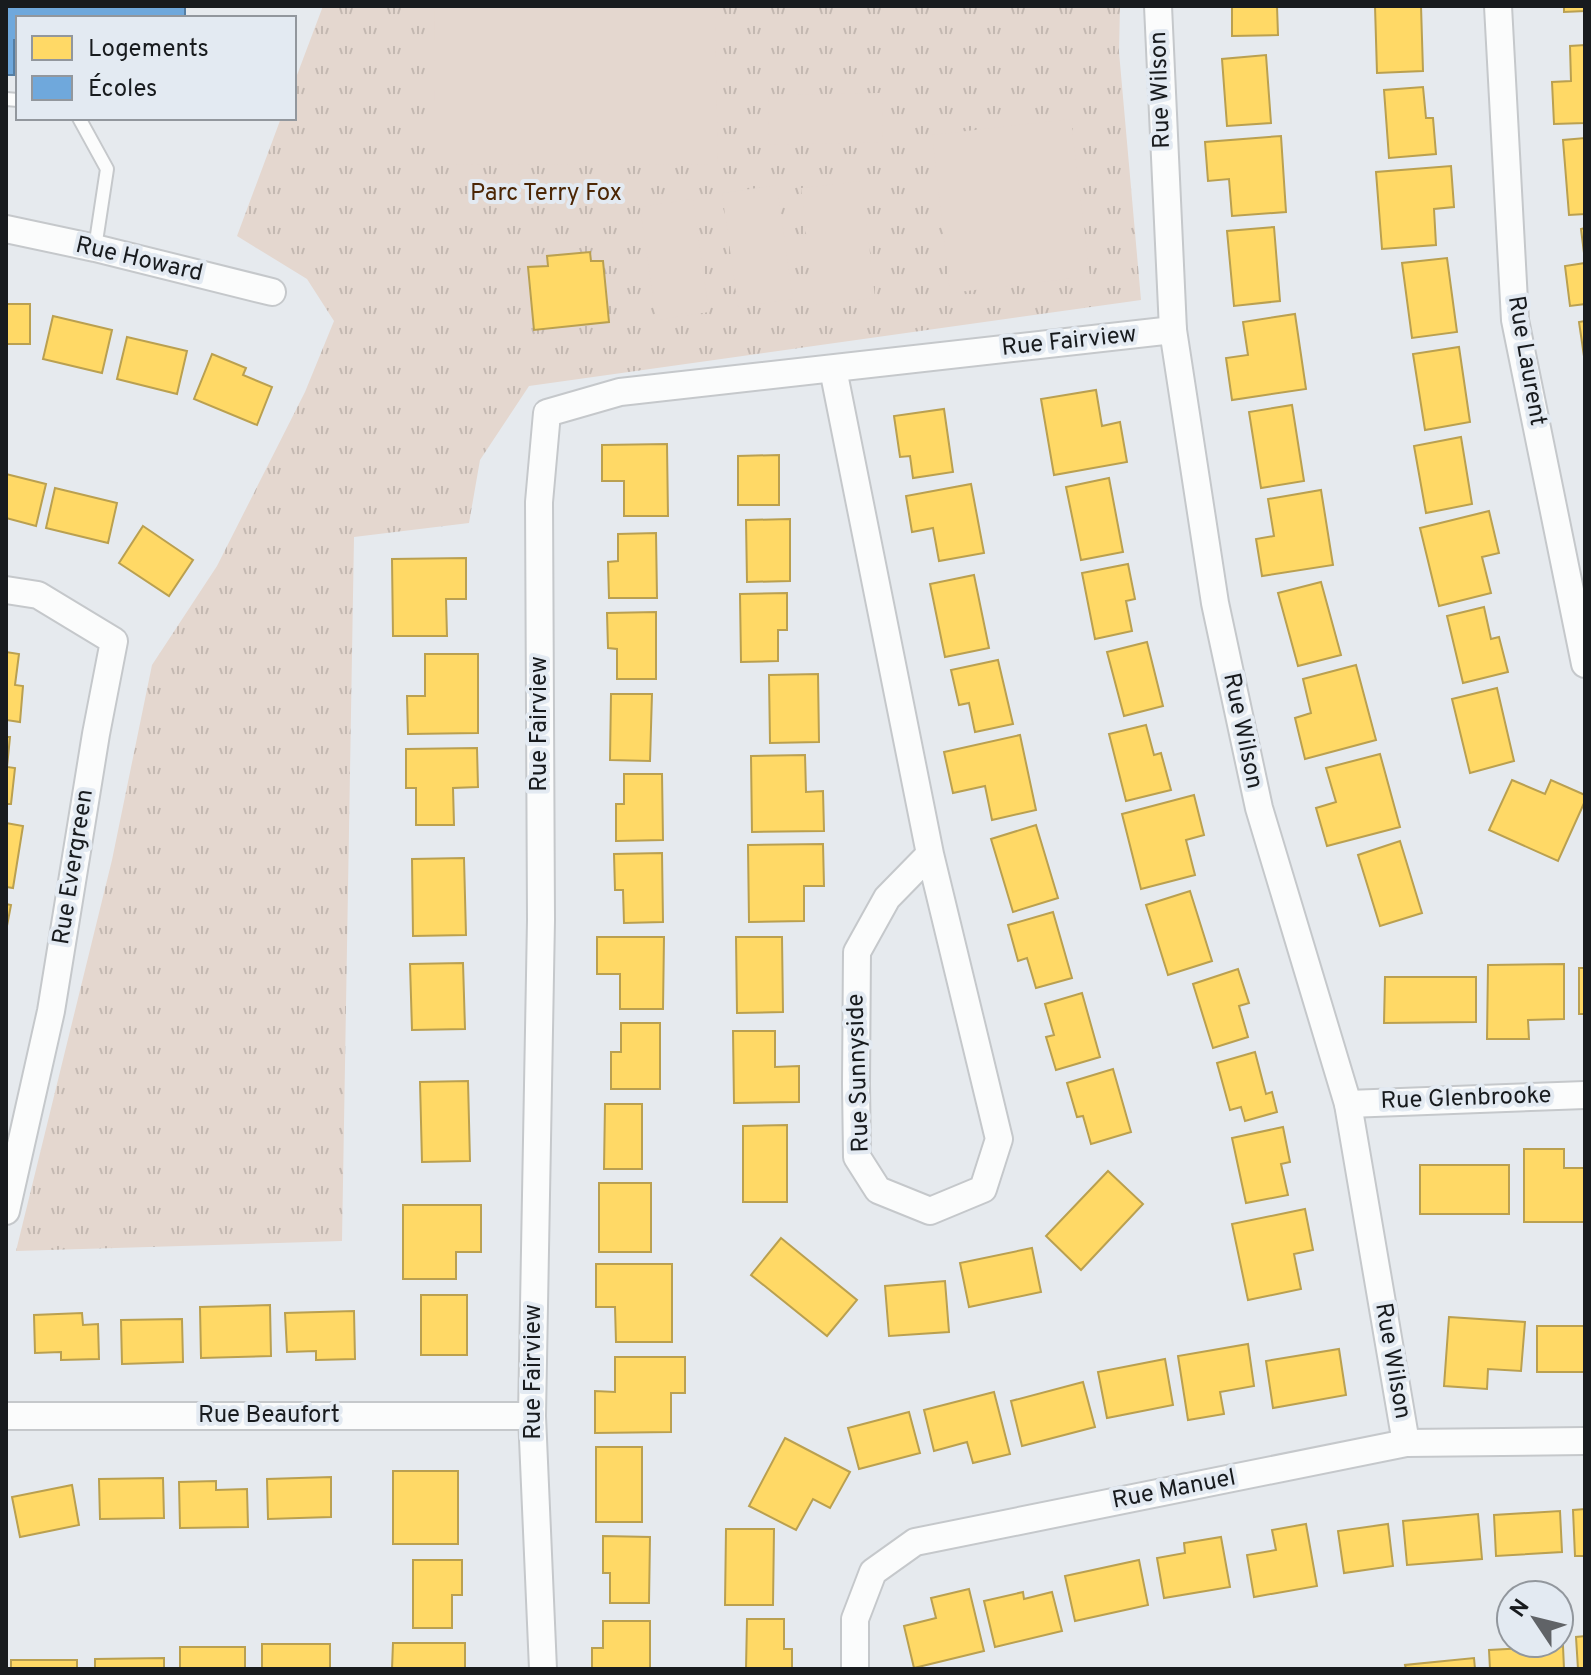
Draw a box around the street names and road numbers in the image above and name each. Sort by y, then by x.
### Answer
street label: Rue Wilson [1144,31,1178,149]
street label: Rue Howard [72,231,206,289]
street label: Rue Laurent [1500,294,1552,428]
street label: Rue Fairview [1000,320,1138,364]
street label: Rue Fairview [525,656,555,792]
street label: Rue Wilson [1215,670,1269,792]
street label: Rue Evergreen [47,787,101,947]
street label: Rue Sunnyside [841,993,877,1153]
street label: Rue Glenbrooke [1380,1081,1552,1117]
street label: Rue Wilson [1367,1301,1417,1421]
street label: Rue Fairview [519,1304,549,1440]
street label: Rue Beaufort [198,1401,340,1431]
street label: Rue Manuel [1110,1463,1238,1517]

